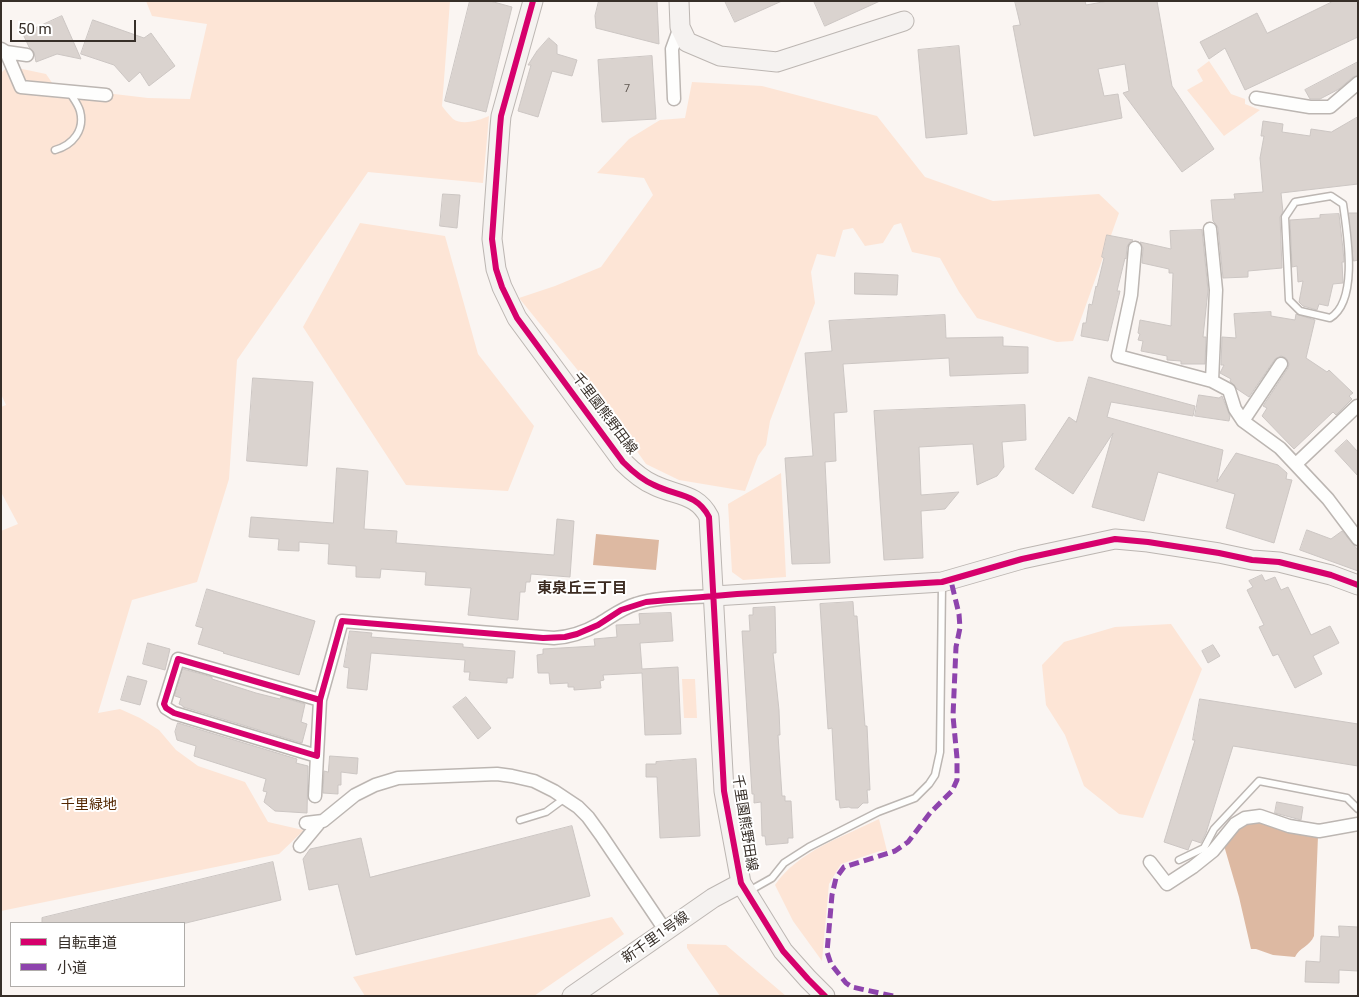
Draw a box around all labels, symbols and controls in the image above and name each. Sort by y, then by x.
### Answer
scale bar [12,10,139,42]
text: 50 m [18,20,52,38]
house number: 7 [624,82,630,96]
street label: 千里園熊野田線 [568,370,640,458]
district label: 東泉丘三丁目 [537,580,627,598]
street label: 千里園熊野田線 [728,773,760,873]
park label: 千里緑地 [61,797,117,813]
street label: 新千里1号線 [619,909,693,967]
legend [10,922,185,987]
text: 自転車道 [57,934,117,952]
text: 小道 [57,959,87,977]

